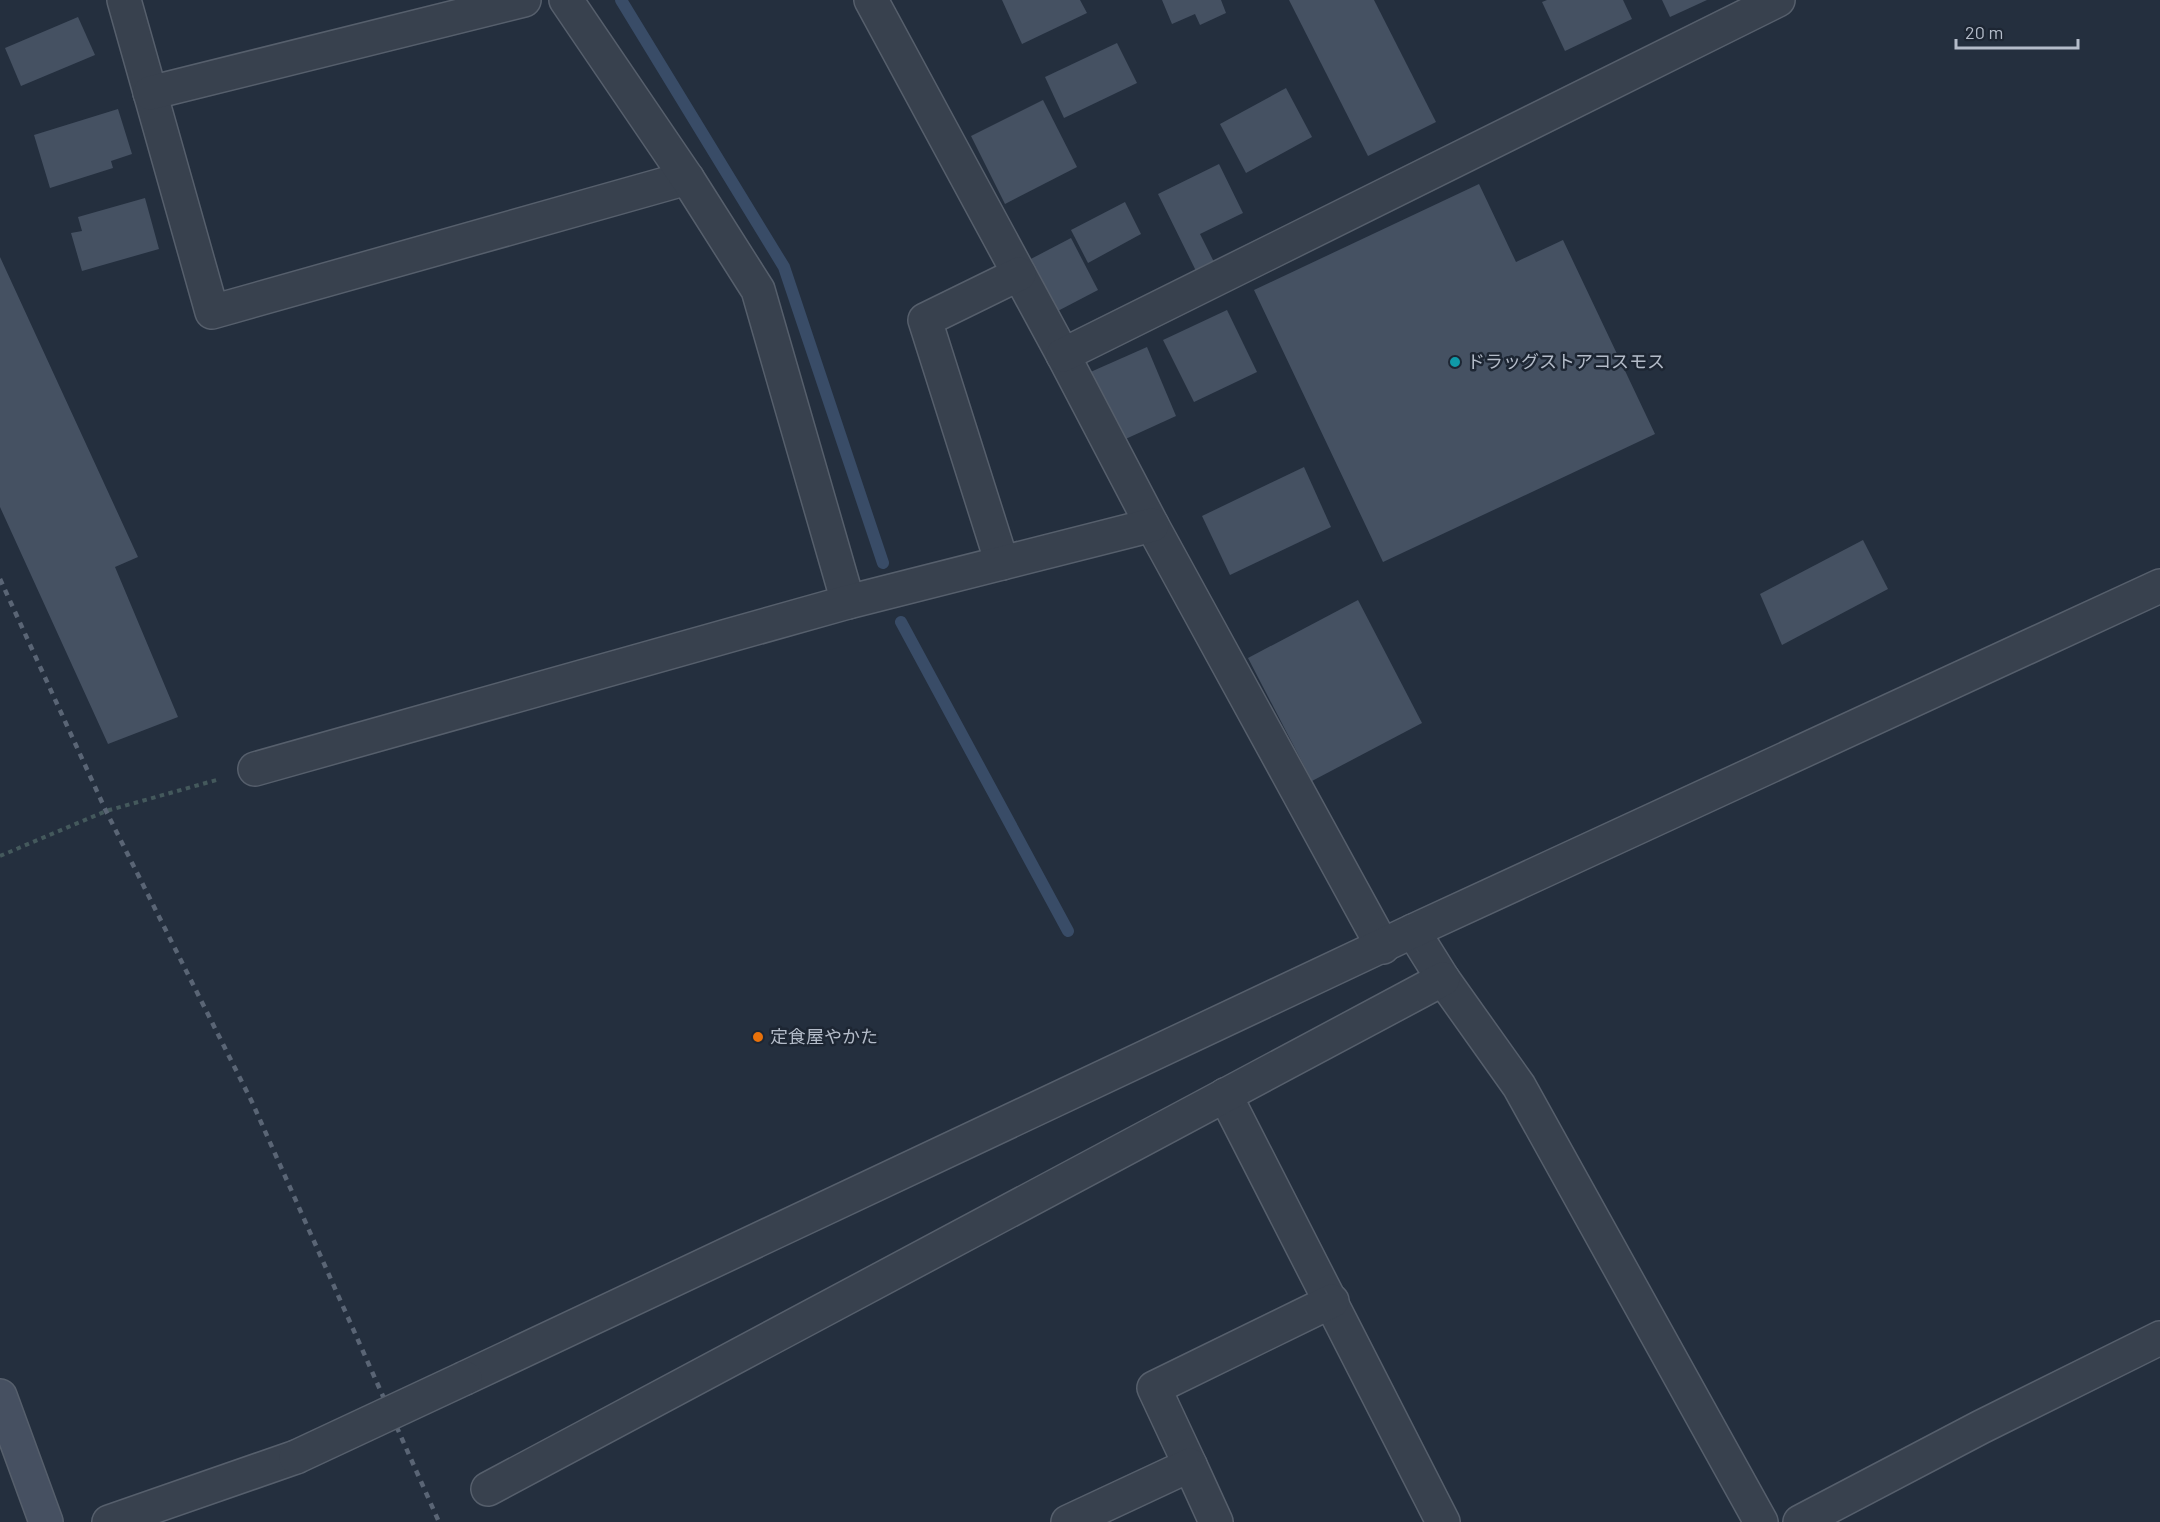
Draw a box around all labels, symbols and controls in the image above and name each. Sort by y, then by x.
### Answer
scale bar [1956,12,2078,50]
text: 20 m [1965,21,2003,43]
place label: ドラッグストアコスモス [1467,350,1665,372]
marker: ドラッグストアコスモス [1448,355,1462,369]
place label: 定食屋やかた [770,1025,878,1047]
marker: 定食屋やかた [751,1030,765,1044]

